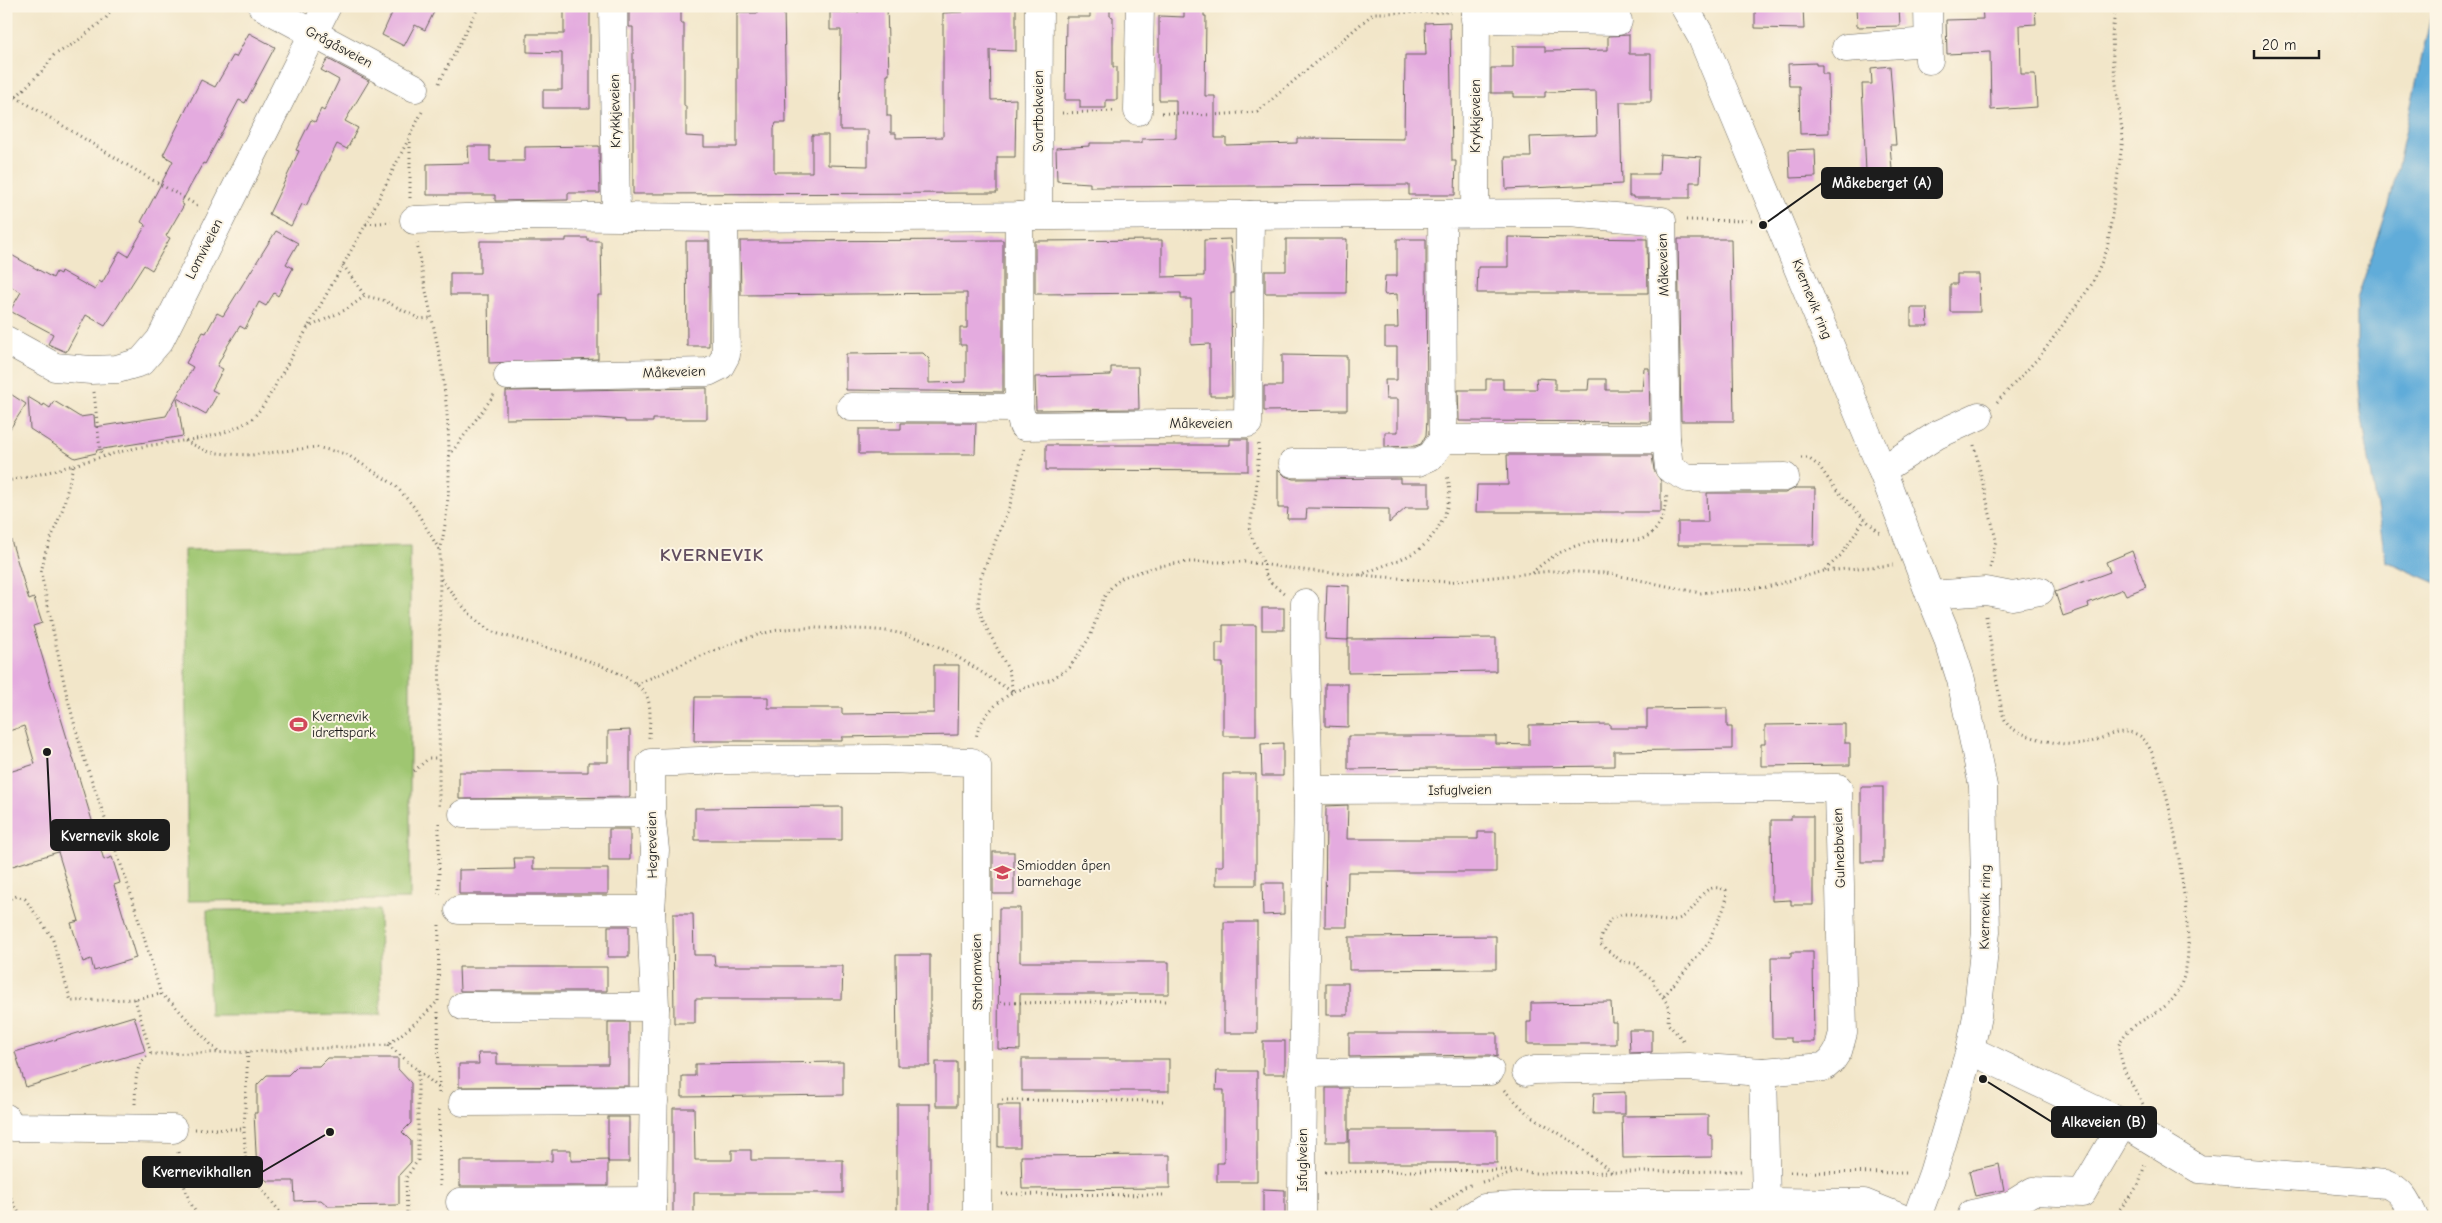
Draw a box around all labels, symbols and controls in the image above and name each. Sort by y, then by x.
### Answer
street label: Grågåsveien [303,22,375,72]
scale bar [2254,28,2320,60]
text: 20 m [2262,36,2296,54]
street label: Svartbakveien [1030,70,1047,152]
street label: Krykkjeveien [606,74,624,148]
street label: Krykkjeveien [1467,79,1484,153]
callout: Måkeberget (A) [1822,168,1942,198]
text: Måkeberget (A) [1832,174,1932,192]
street label: Lomviveien [182,216,226,282]
street label: Måkeveien [1653,233,1673,297]
street label: Kvernevik ring [1788,256,1836,342]
street label: Måkeveien [642,362,706,382]
street label: Måkeveien [1170,415,1232,432]
district label: KVERNEVIK [660,544,764,566]
place label: Kvernevik idrettspark [312,708,376,741]
sports icon: Kvernevik idrettspark [288,714,308,734]
street label: Isfuglveien [1428,781,1492,799]
street label: Gulnebbveien [1829,808,1849,888]
street label: Hegreveien [643,811,661,879]
callout: Kvernevik skole [51,820,169,850]
text: Kvernevik skole [61,827,159,845]
place label: Smiodden åpen barnehage [1017,857,1111,890]
school or university icon: Smiodden åpen barnehage [993,863,1013,883]
street label: Kvernevik ring [1976,864,1994,950]
street label: Storlomveien [968,933,986,1011]
callout: Alkeveien (B) [2052,1107,2156,1137]
text: Alkeveien (B) [2062,1113,2146,1131]
street label: Isfuglveien [1294,1128,1311,1192]
callout: Kvernevikhallen [143,1157,262,1187]
text: Kvernevikhallen [153,1163,251,1181]

